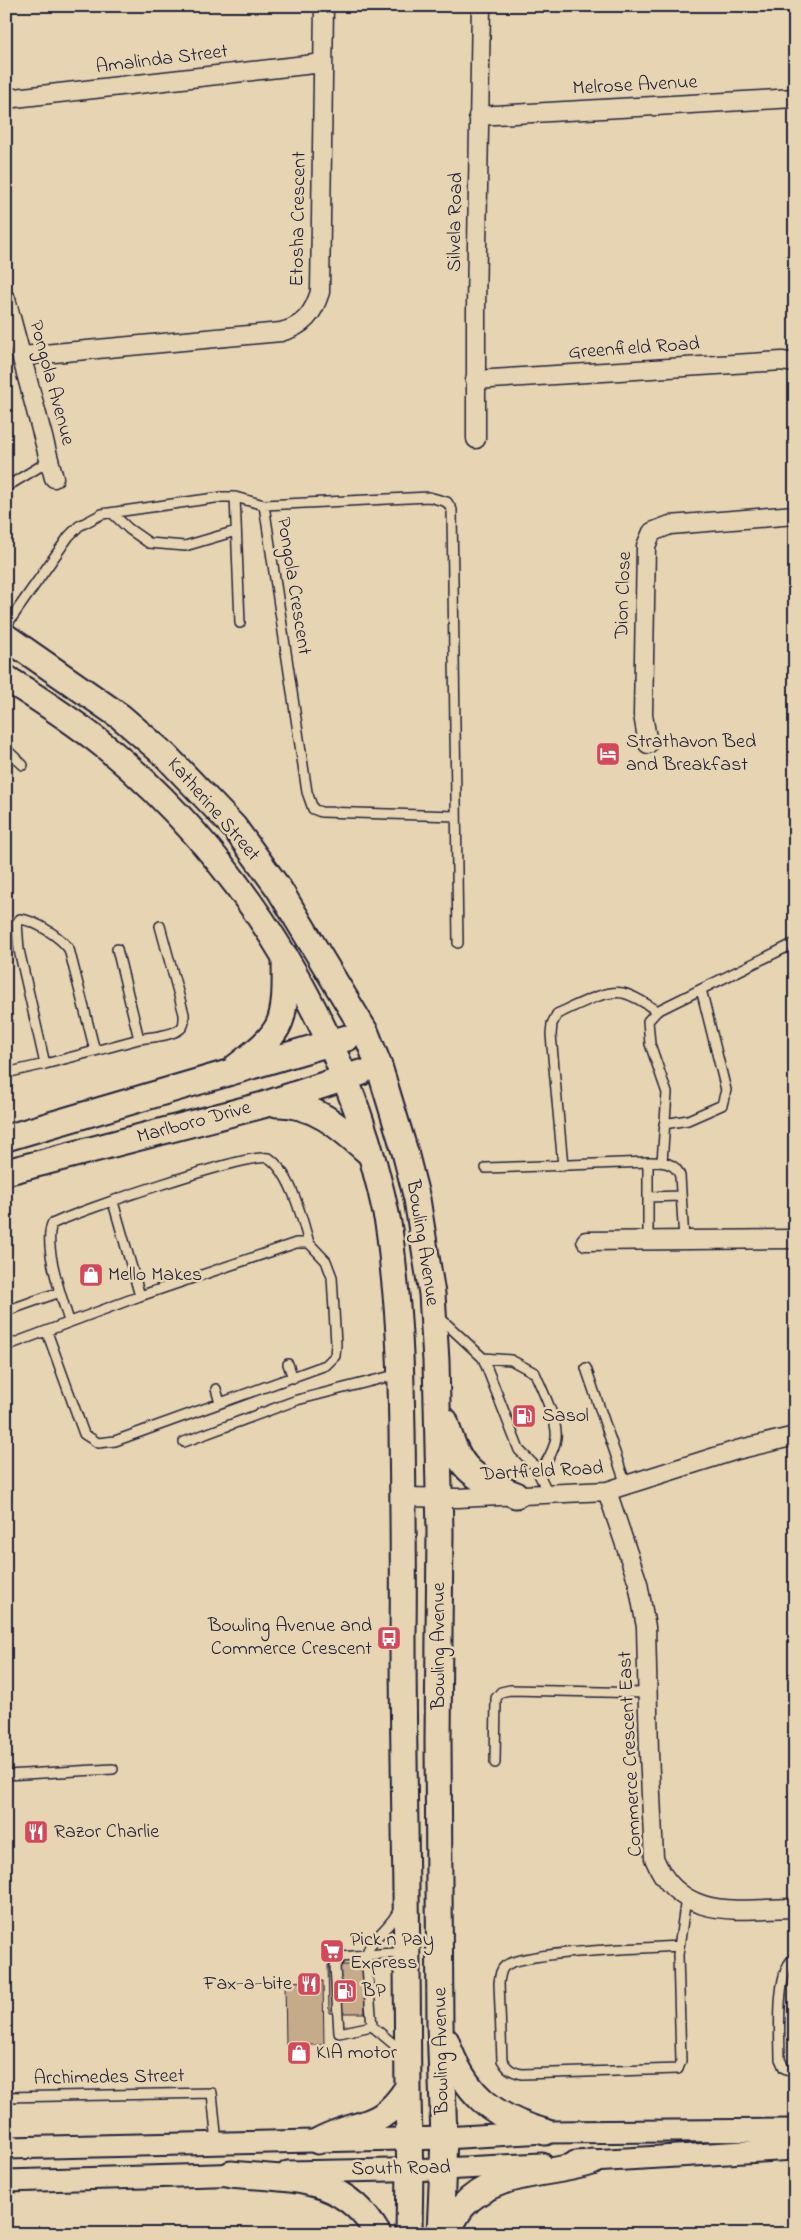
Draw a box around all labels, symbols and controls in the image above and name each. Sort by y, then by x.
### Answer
street label: Amalinda Street [94,37,230,82]
street label: Melrose Avenue [572,68,698,104]
street label: Etosha Crescent [283,151,315,287]
street label: Silvela Road [441,172,471,272]
street label: Pongola Avenue [19,317,82,449]
street label: Greenfield Road [567,330,701,368]
street label: Pongola Crescent [267,515,318,658]
street label: Dion Close [608,551,640,640]
place label: Strathavon Bed and Breakfast [626,728,756,780]
hotel icon: Strathavon Bed and Breakfast [595,741,621,767]
street label: Katherine Street [160,752,267,869]
street label: Marlboro Drive [134,1094,254,1152]
street label: Bowling Avenue [397,1177,446,1308]
place label: Mello Makes [108,1261,202,1290]
shop icon: Mello Makes [78,1262,104,1288]
place label: Sasol [542,1402,589,1431]
fuel station icon: Sasol [511,1403,537,1429]
street label: Dartfield Road [479,1454,604,1490]
street label: Bowling Avenue [425,1582,455,1711]
place label: Bowling Avenue and Commerce Crescent [207,1612,372,1664]
bus stop icon: Bowling Avenue and Commerce Crescent [376,1625,402,1651]
street label: Commerce Crescent East [611,1650,651,1858]
place label: Razor Charlie [54,1818,159,1847]
restaurant icon: Razor Charlie [23,1819,49,1845]
place label: Pick n Pay Express [350,1926,434,1978]
supermarket icon: Pick n Pay Express [319,1938,345,1964]
place label: Fax-a-bite [203,1970,292,1999]
restaurant icon: Fax-a-bite [296,1971,322,1997]
place label: BP [361,1977,386,2006]
fuel station icon: BP [332,1978,358,2004]
street label: Bowling Avenue [426,1987,459,2116]
place label: KIA motor [316,2039,398,2068]
shop icon: KIA motor [286,2040,312,2066]
street label: Archimedes Street [33,2062,185,2094]
street label: South Road [351,2154,451,2184]

